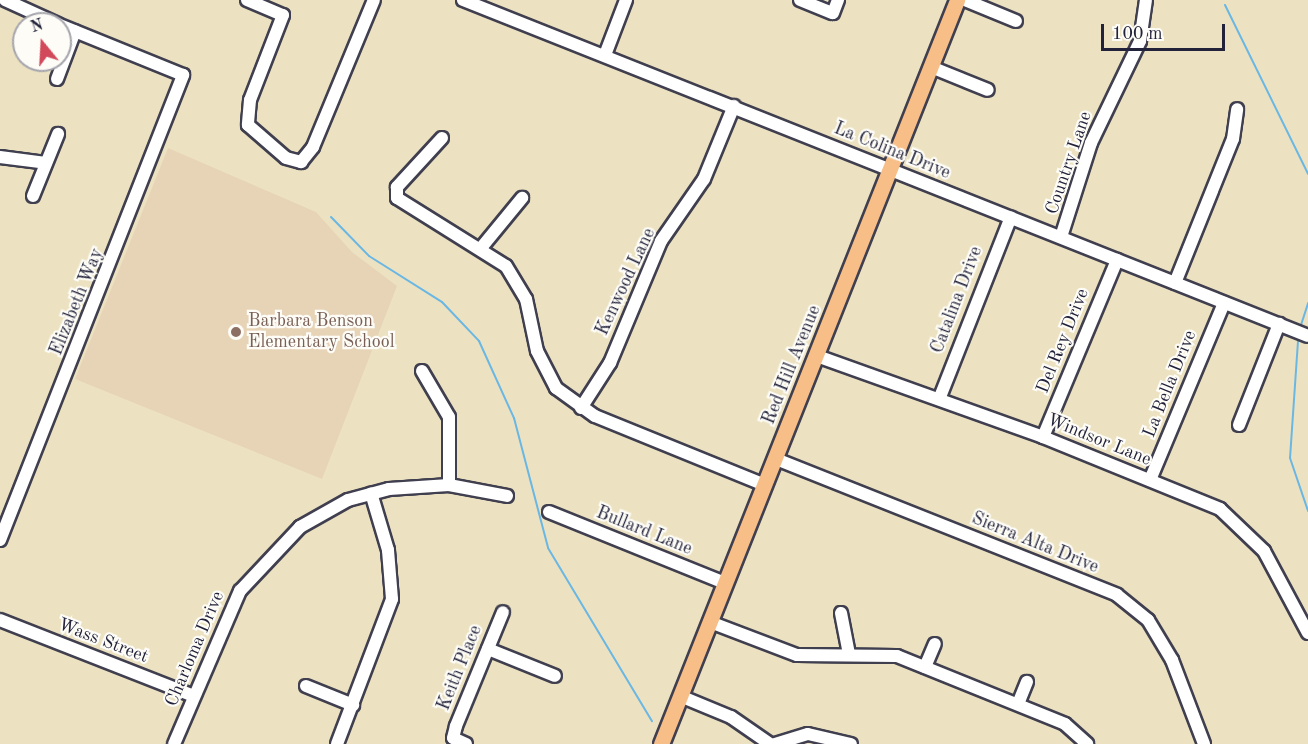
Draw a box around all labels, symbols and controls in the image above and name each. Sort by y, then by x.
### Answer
north arrow [12,12,72,72]
scale bar [1104,12,1228,50]
text: N [29,17,45,36]
text: 100 m [1112,25,1163,43]
street label: Country Lane [1041,109,1097,217]
street label: La Colina Drive [831,118,953,184]
street label: Kenwood Lane [592,225,660,339]
street label: Catalina Drive [927,243,987,357]
street label: Elizabeth Way [46,245,108,359]
street label: Del Rey Drive [1032,285,1094,397]
street label: Red Hill Avenue [758,302,826,428]
place label: Barbara Benson Elementary School [248,311,395,354]
marker: Barbara Benson Elementary School [229,325,243,339]
street label: La Bella Drive [1139,327,1201,441]
street label: Windsor Lane [1044,409,1154,471]
street label: Bullard Lane [593,502,695,560]
street label: Sierra Alta Drive [968,508,1102,578]
street label: Charloma Drive [161,588,229,710]
street label: Wass Street [55,614,151,668]
street label: Keith Place [433,622,487,714]

